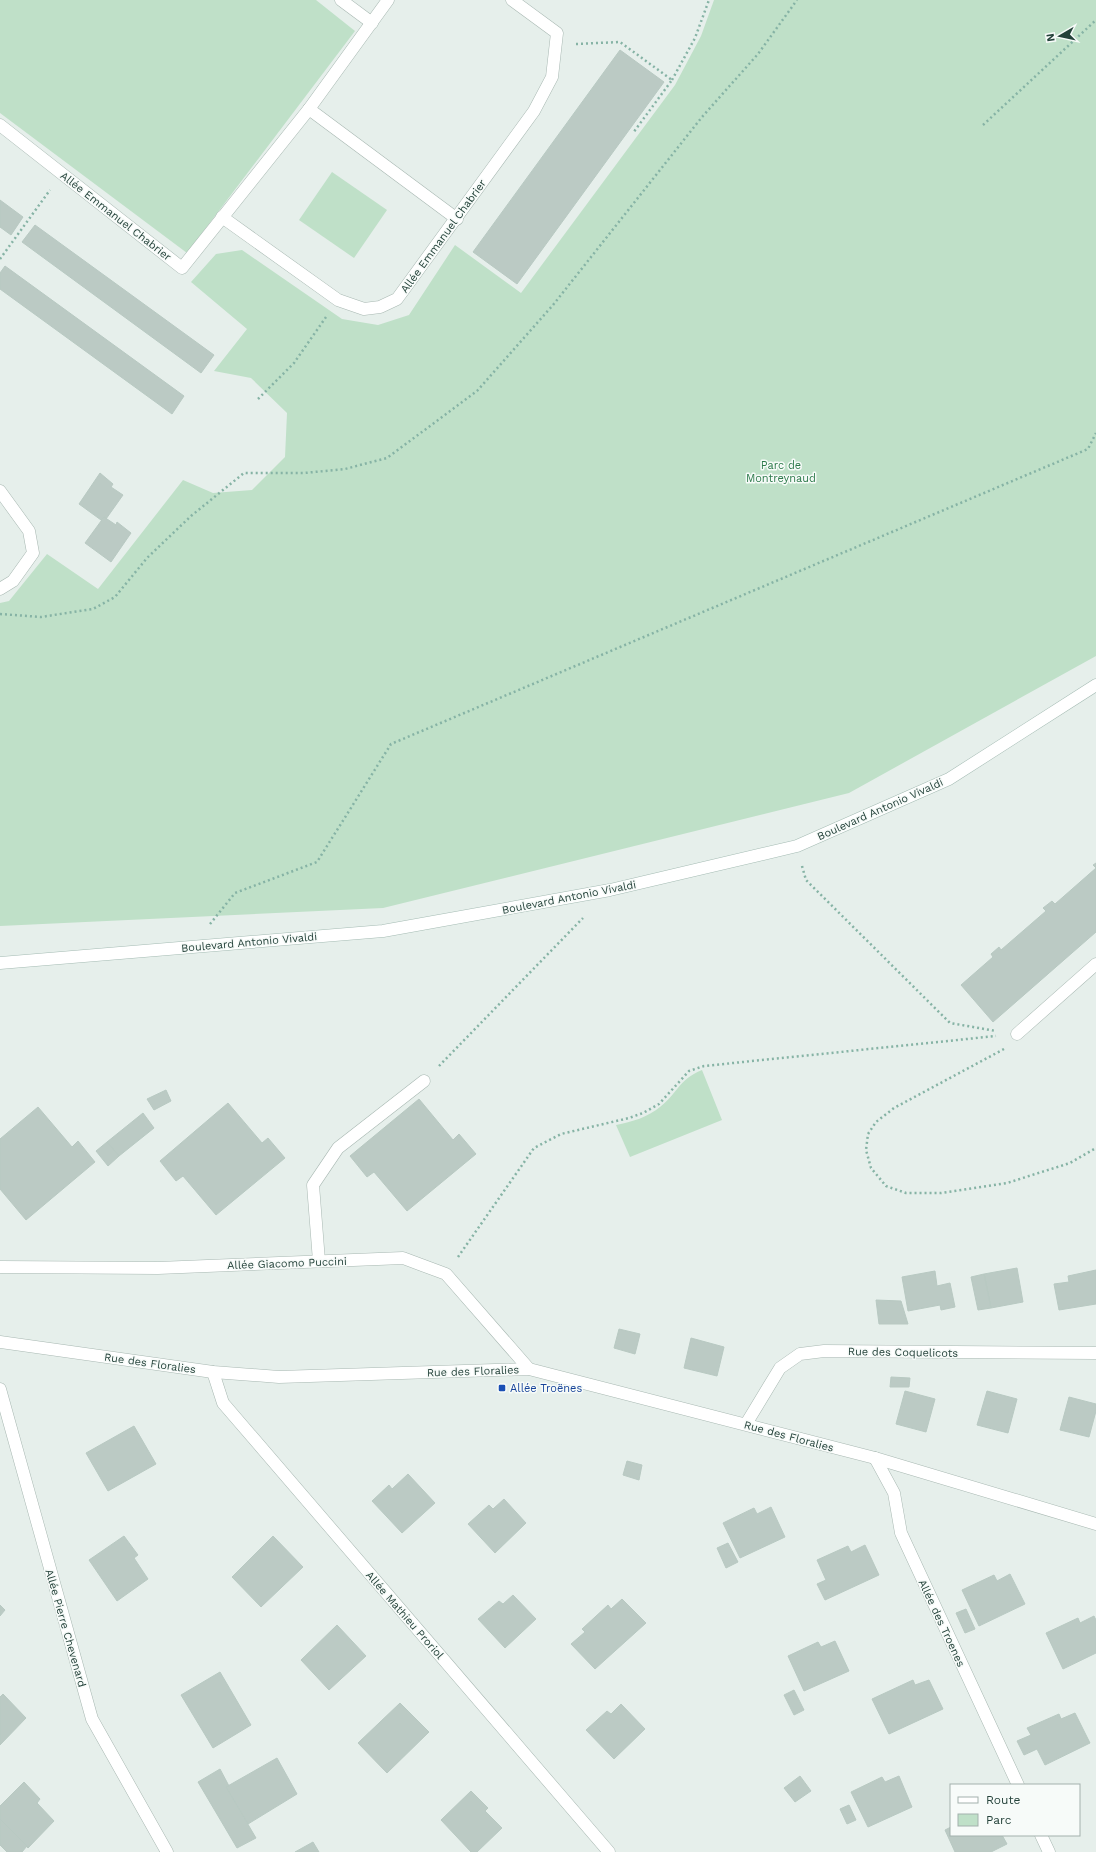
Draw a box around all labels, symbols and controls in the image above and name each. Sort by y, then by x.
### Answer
north arrow [1040,16,1080,56]
text: N [1044,32,1058,43]
street label: Allée Emmanuel Chabrier [58,169,174,264]
street label: Allée Emmanuel Chabrier [398,177,489,296]
park label: Parc de Montreynaud [746,459,816,485]
street label: Boulevard Antonio Vivaldi [815,776,945,843]
street label: Boulevard Antonio Vivaldi [501,878,637,917]
street label: Boulevard Antonio Vivaldi [181,930,318,955]
street label: Allée Giacomo Puccini [227,1255,347,1272]
street label: Rue des Coquelicots [848,1345,959,1360]
street label: Rue des Floralies [103,1351,197,1376]
street label: Rue des Floralies [427,1363,520,1380]
place label: Allée Troënes [510,1382,582,1395]
marker: Allée Troënes [497,1383,507,1393]
street label: Rue des Floralies [742,1418,835,1455]
street label: Allée Pierre Chevenard [42,1568,89,1689]
street label: Allée Mathieu Proriol [363,1569,447,1662]
street label: Allée des Troenes [916,1577,968,1669]
legend [950,1784,1080,1836]
text: Route [986,1793,1020,1807]
text: Parc [986,1813,1012,1827]

